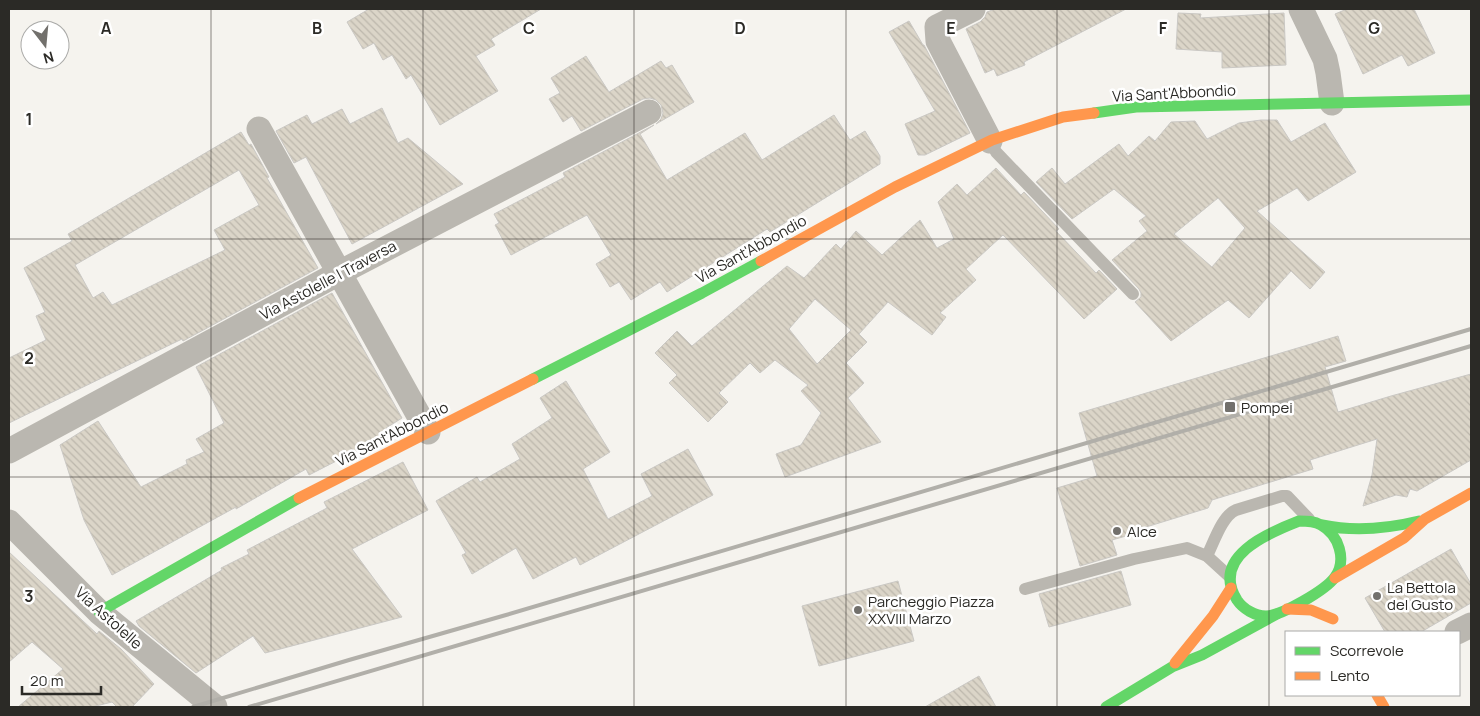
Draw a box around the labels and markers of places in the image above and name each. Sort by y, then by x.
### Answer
place label: Pompei [1241,397,1293,418]
marker: Pompei [1223,400,1237,414]
place label: Alce [1127,521,1157,542]
marker: Alce [1111,525,1123,537]
place label: La Bettola del Gusto [1387,577,1456,615]
marker: La Bettola del Gusto [1371,590,1383,602]
place label: Parcheggio Piazza XXVIII Marzo [868,591,994,629]
marker: Parcheggio Piazza XXVIII Marzo [852,604,864,616]

